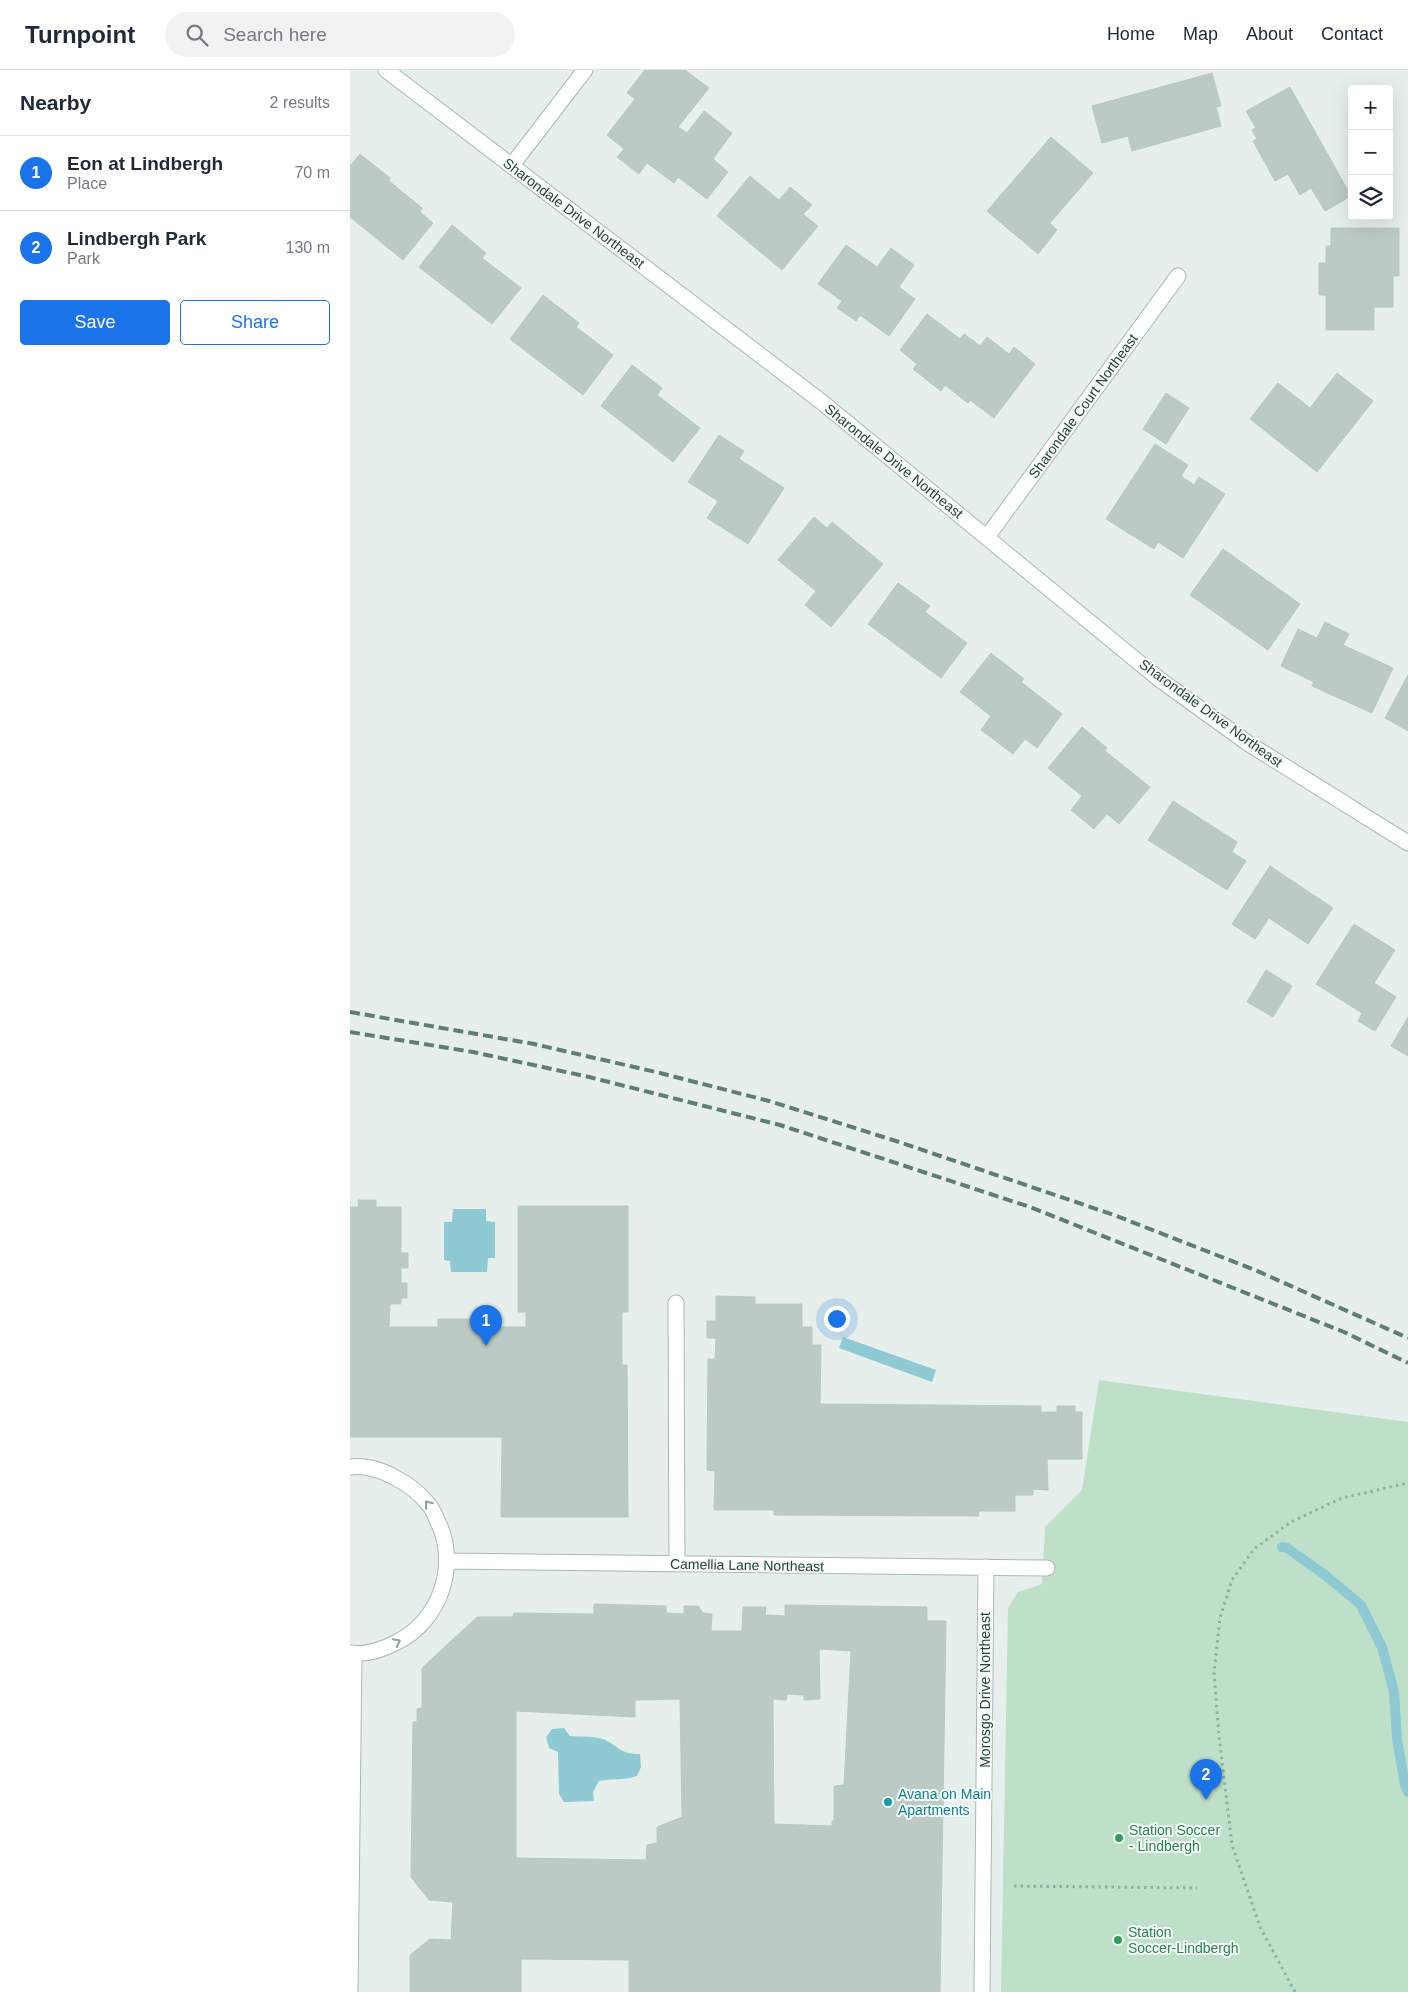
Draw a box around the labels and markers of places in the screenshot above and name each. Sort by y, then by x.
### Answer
pin: 1 [470,1305,502,1346]
pin: 2 [1190,1759,1222,1800]
place label: Avana on Main Apartments [898,1786,991,1818]
marker: Avana on Main Apartments [882,1796,894,1808]
place label: Station Soccer - Lindbergh [1129,1822,1220,1854]
marker: Station Soccer - Lindbergh [1113,1832,1125,1844]
place label: Station Soccer-Lindbergh [1128,1924,1239,1956]
marker: Station Soccer-Lindbergh [1112,1934,1124,1946]

